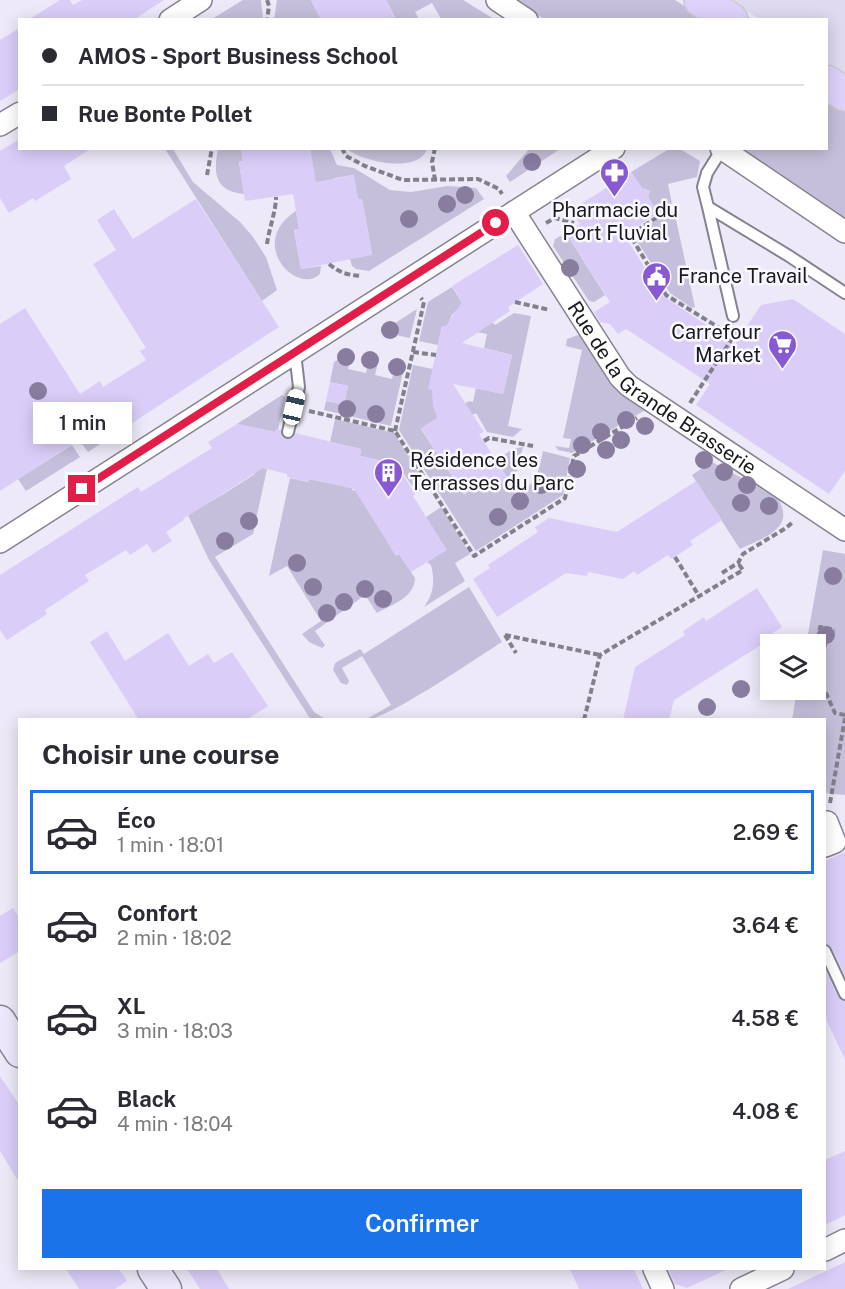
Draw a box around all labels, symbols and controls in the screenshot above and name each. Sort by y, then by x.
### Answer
text: AMOS - Sport Business School [78,43,398,69]
text: Rue Bonte Pollet [78,101,252,127]
pharmacy icon: Pharmacie du Port Fluvial [599,156,631,198]
place label: Pharmacie du Port Fluvial [552,198,678,245]
route start [482,209,509,236]
public building icon: France Travail [641,260,673,302]
place label: France Travail [678,264,808,288]
street label: Rue de la Grande Brasserie [563,297,761,480]
place label: Carrefour Market [671,320,761,367]
supermarket icon: Carrefour Market [766,328,798,370]
car [281,387,307,427]
callout: 1 min [32,402,132,444]
text: 1 min [59,411,106,435]
place label: Résidence les Terrasses du Parc [410,448,575,495]
building icon: Résidence les Terrasses du Parc [373,456,405,498]
route end [68,475,95,502]
map controls [760,634,826,700]
button: layers [760,634,826,700]
text: Choisir une course [42,738,280,770]
icon: car [45,805,99,859]
text: Éco [117,807,156,833]
text: 2.69 € [733,819,799,845]
text: 1 min · 18:01 [117,833,224,857]
icon: car [45,898,99,952]
text: Confort [117,900,198,926]
text: 3.64 € [732,912,799,938]
text: 2 min · 18:02 [117,926,232,950]
icon: car [45,991,99,1045]
text: XL [117,993,145,1019]
text: 4.58 € [731,1005,799,1031]
text: 3 min · 18:03 [117,1019,233,1043]
icon: car [45,1084,99,1138]
text: Black [117,1086,176,1112]
text: 4.08 € [732,1098,799,1124]
text: 4 min · 18:04 [117,1112,233,1136]
button: Confirmer [42,1189,802,1258]

